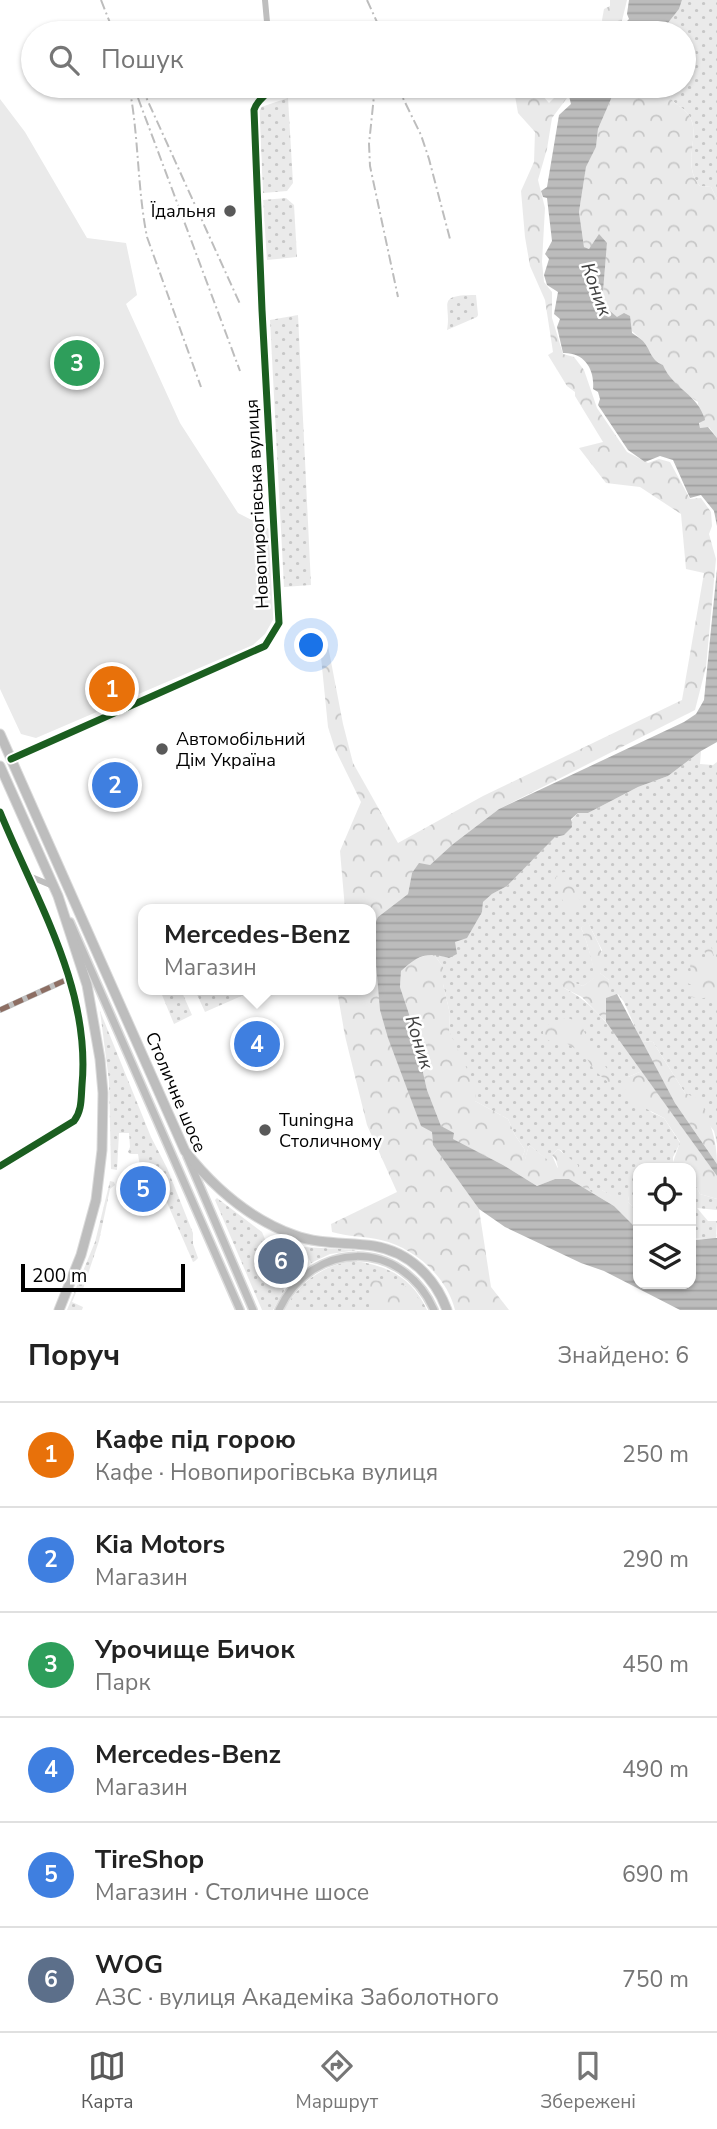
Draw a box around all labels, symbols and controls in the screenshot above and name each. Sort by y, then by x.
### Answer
search box [21,21,696,98]
icon: search [45,41,83,79]
text: Пошук [101,42,183,77]
place label: Їдальня [150,199,216,223]
marker: Їдальня [222,203,238,219]
water label: Коник [574,259,618,321]
pin: 3 [54,337,100,389]
street label: Новопирогівська вулиця [240,399,274,609]
your location [294,628,328,662]
pin: 1 [89,663,135,715]
place label: Автомобільний Дім Україна [176,727,305,772]
marker: Автомобільний Дім Україна [154,741,170,757]
pin: 2 [92,759,138,811]
popup [138,904,376,995]
text: Mercedes-Benz [164,917,350,952]
text: Магазин [164,952,257,983]
water label: Коник [399,1012,440,1073]
pin: 4 [234,1018,280,1070]
street label: Столичне шосе [140,1028,212,1156]
place label: Tuningна Столичному [279,1108,382,1153]
marker: Tuningна Столичному [257,1122,273,1138]
pin: 5 [120,1163,166,1215]
map controls [633,1163,696,1289]
button: locate [633,1163,696,1226]
button: layers [633,1226,696,1289]
pin: 6 [258,1235,304,1287]
scale bar [21,1261,186,1293]
text: 200 m [32,1263,87,1289]
text: Поруч [28,1335,120,1376]
text: Знайдено: 6 [557,1340,689,1371]
text: Кафе під горою [95,1422,296,1457]
text: 1 [44,1439,58,1470]
text: 250 m [622,1439,689,1470]
text: Кафе · Новопирогівська вулиця [95,1457,438,1488]
text: Kia Motors [95,1527,225,1562]
text: 2 [44,1544,58,1575]
text: 290 m [622,1544,689,1575]
text: Магазин [95,1562,188,1593]
text: Урочище Бичок [95,1632,295,1667]
text: 3 [44,1649,58,1680]
text: 450 m [622,1649,689,1680]
text: Парк [95,1667,151,1698]
text: Mercedes-Benz [95,1737,281,1772]
text: 4 [44,1754,58,1785]
text: 490 m [622,1754,689,1785]
text: Магазин [95,1772,188,1803]
text: TireShop [95,1842,204,1877]
text: 5 [44,1859,58,1890]
text: 690 m [622,1859,689,1890]
text: Магазин · Столичне шосе [95,1877,369,1908]
text: WOG [95,1947,163,1982]
text: 6 [44,1964,58,1995]
text: 750 m [622,1964,689,1995]
text: АЗС · вулиця Академіка Заболотного [95,1982,499,2013]
tab: Карта [81,2047,133,2115]
tab: Маршрут [296,2047,378,2115]
tab: Збережені [540,2047,636,2115]

